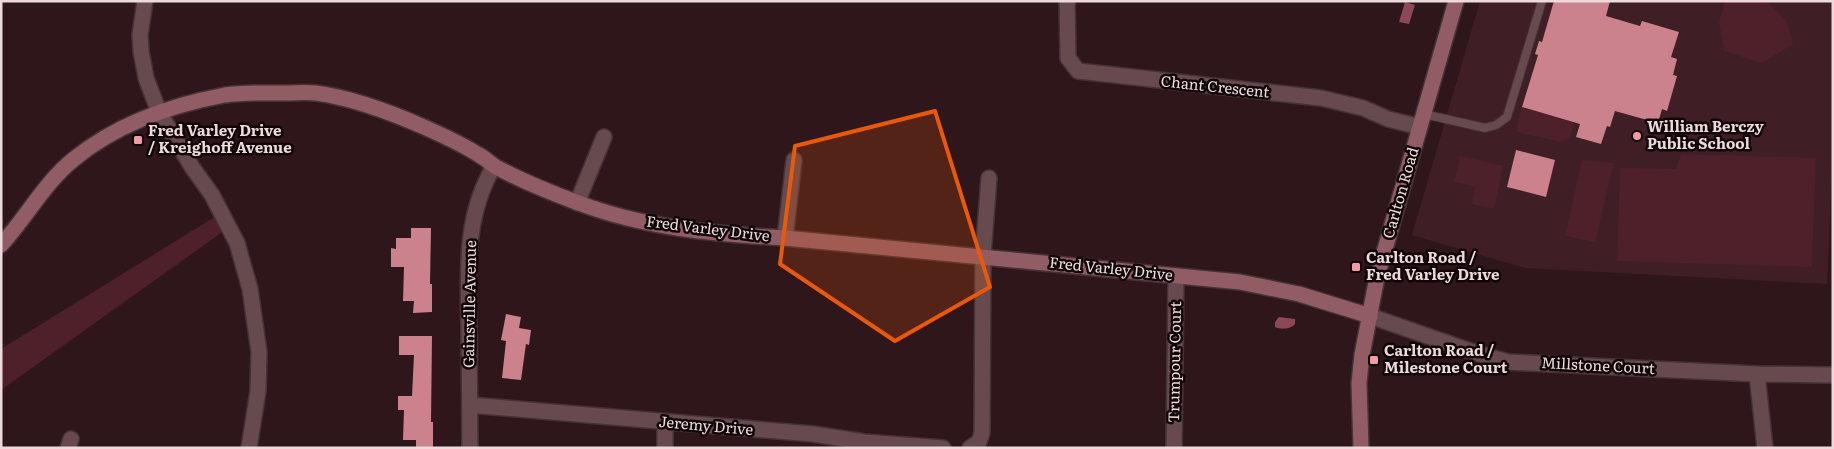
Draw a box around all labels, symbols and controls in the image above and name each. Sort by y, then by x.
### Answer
street label: Chant Crescent [1160,68,1271,103]
place label: William Berczy Public School [1647,114,1764,154]
place label: Fred Varley Drive / Kreighoff Avenue [148,118,292,158]
marker: William Berczy Public School [1631,130,1643,142]
marker: Fred Varley Drive / Kreighoff Avenue [132,134,144,146]
street label: Carlton Road [1376,144,1424,241]
street label: Fred Varley Drive [645,209,771,247]
street label: Gainsville Avenue [456,240,481,368]
place label: Carlton Road / Fred Varley Drive [1366,245,1500,285]
street label: Fred Varley Drive [1048,250,1174,285]
marker: Carlton Road / Fred Varley Drive [1350,261,1362,273]
street label: Trumpour Court [1161,301,1186,423]
place label: Carlton Road / Milestone Court [1384,338,1508,378]
street label: Millstone Court [1541,350,1655,379]
marker: Carlton Road / Milestone Court [1368,354,1380,366]
street label: Jeremy Drive [658,409,755,440]

